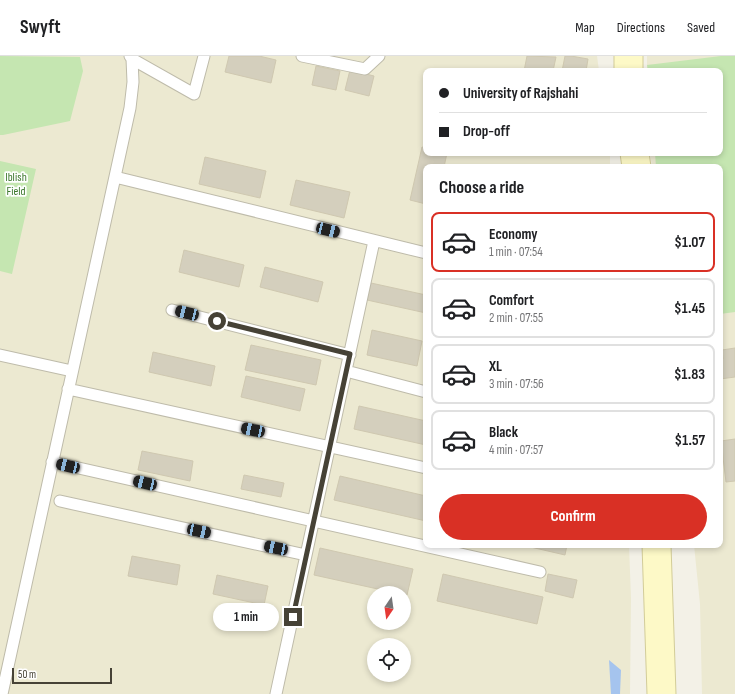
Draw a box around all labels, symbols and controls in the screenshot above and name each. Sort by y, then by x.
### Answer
text: Swyft [20,16,61,39]
text: Map [575,19,595,36]
text: Directions [617,19,665,36]
text: Saved [687,19,715,36]
text: University of Rajshahi [463,84,578,103]
text: Drop-off [463,122,510,141]
park label: Iblish Field [5,170,27,199]
text: Choose a ride [439,177,524,198]
car [315,221,341,239]
icon: car [441,224,477,260]
text: Economy [489,225,538,244]
text: $1.07 [674,233,705,252]
text: 1 min · 07:54 [489,244,543,260]
icon: car [441,290,477,326]
text: Comfort [489,291,534,310]
text: $1.45 [674,299,705,318]
car [174,304,200,322]
text: 2 min · 07:55 [489,310,543,326]
route start [208,312,226,330]
icon: car [441,356,477,392]
text: XL [489,357,502,376]
text: $1.83 [674,365,705,384]
text: 3 min · 07:56 [489,376,544,392]
car [240,422,266,438]
icon: car [441,422,477,458]
text: Black [489,423,518,442]
text: $1.57 [675,431,705,450]
text: 4 min · 07:57 [489,442,543,458]
car [55,457,81,475]
car [132,474,158,492]
button: Confirm [439,494,707,540]
car [186,523,212,539]
car [263,540,289,556]
north arrow [367,586,411,630]
map controls [367,586,411,682]
callout: 1 min [213,603,279,631]
route end [284,608,302,626]
text: 1 min [234,609,258,625]
button: locate [367,638,411,682]
scale bar [12,666,112,685]
text: 50 m [18,668,36,681]

